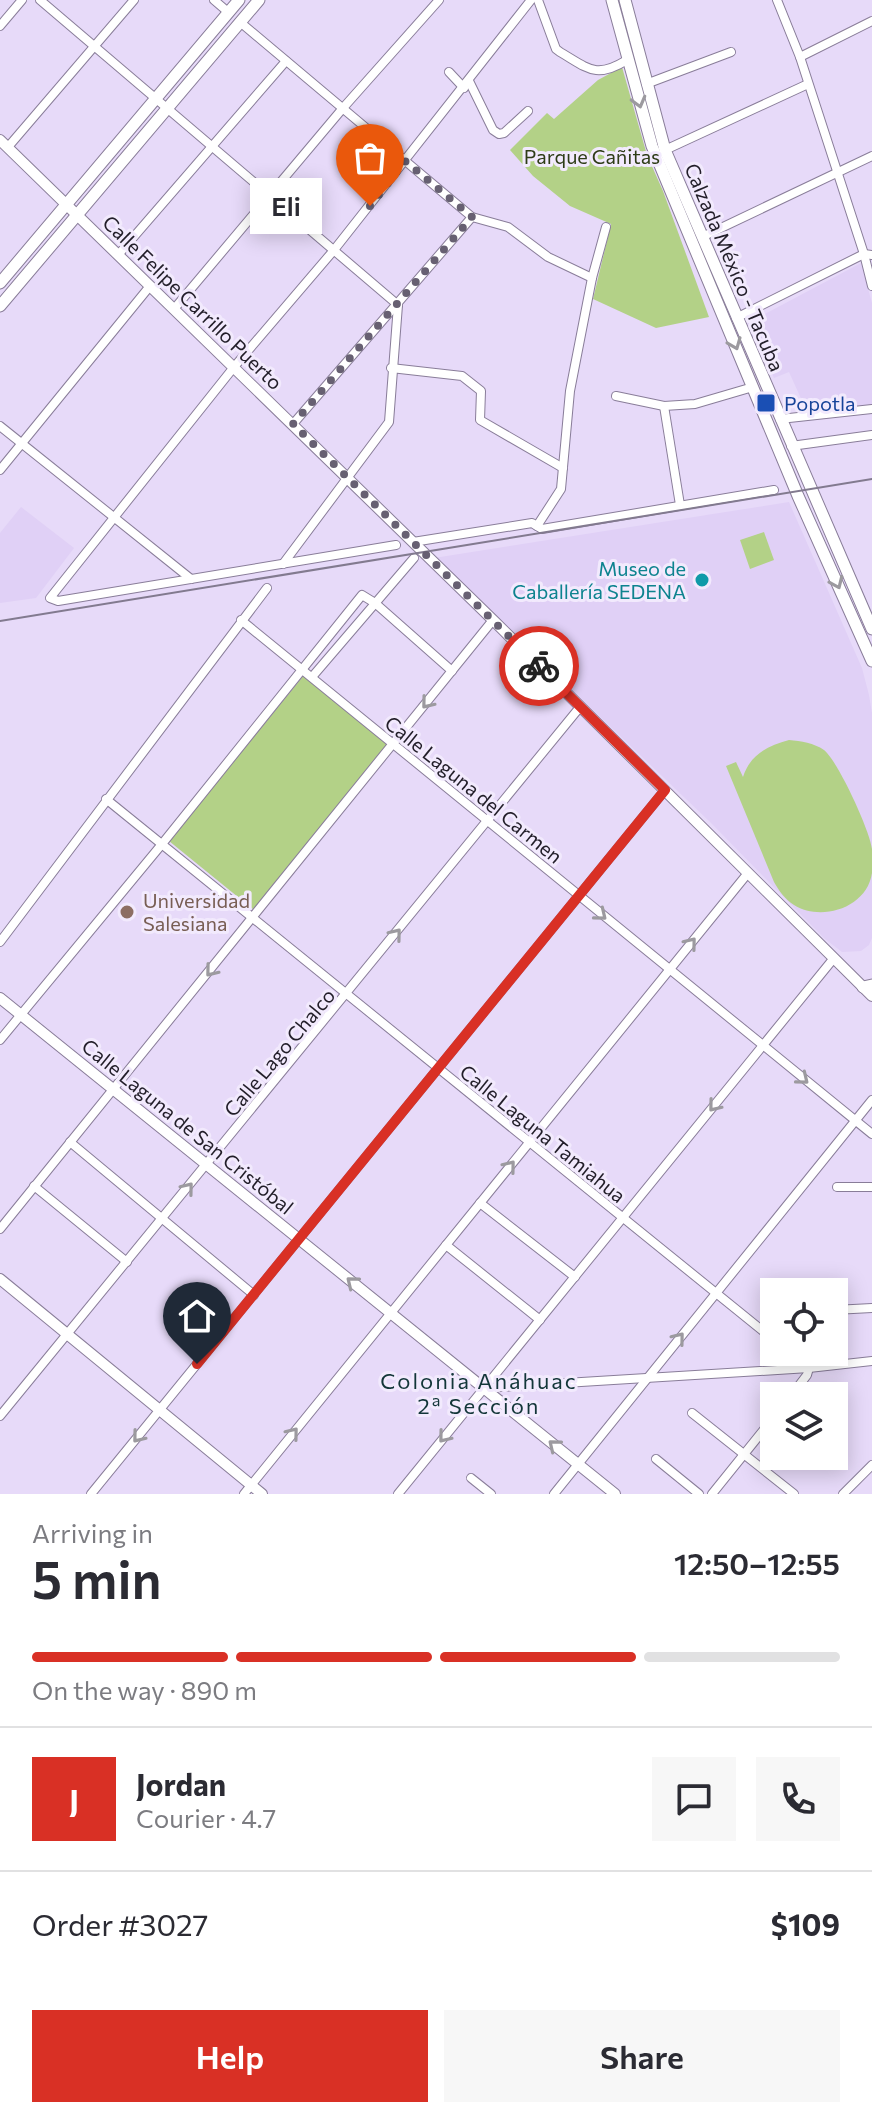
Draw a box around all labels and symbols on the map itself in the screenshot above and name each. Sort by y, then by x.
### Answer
one-way arrow [630,95,646,109]
pin [336,124,404,206]
park label: Parque Cañitas [524,144,660,168]
street label: Calzada México - Tacuba [680,159,790,375]
callout: Eli [250,178,322,234]
street label: Calle Felipe Carrillo Puerto [98,210,288,394]
one-way arrow [725,336,742,350]
place label: Popotla [784,391,856,415]
marker: Popotla [755,392,777,414]
place label: Museo de Caballería SEDENA [512,556,686,603]
marker: Museo de Caballería SEDENA [693,571,711,589]
one-way arrow [827,575,843,589]
courier [499,626,579,706]
one-way arrow [422,694,437,708]
street label: Calle Laguna del Carmen [381,710,567,868]
place label: Universidad Salesiana [143,888,250,935]
marker: Universidad Salesiana [118,903,136,921]
one-way arrow [592,905,607,919]
one-way arrow [387,928,401,943]
one-way arrow [681,937,696,952]
one-way arrow [206,961,221,976]
street label: Calle Lago Chalco [219,983,339,1121]
street label: Calle Laguna de San Cristóbal [77,1033,299,1219]
street label: Calle Laguna Tamiahua [455,1059,631,1207]
one-way arrow [794,1069,809,1083]
one-way arrow [709,1096,724,1111]
one-way arrow [500,1161,515,1175]
one-way arrow [178,1182,193,1197]
one-way arrow [346,1277,361,1291]
pin [163,1282,231,1364]
one-way arrow [669,1333,684,1347]
district label: Colonia Anáhuac 2ª Sección [380,1367,578,1419]
one-way arrow [133,1428,148,1442]
one-way arrow [283,1428,298,1443]
one-way arrow [439,1428,454,1443]
one-way arrow [549,1440,563,1455]

